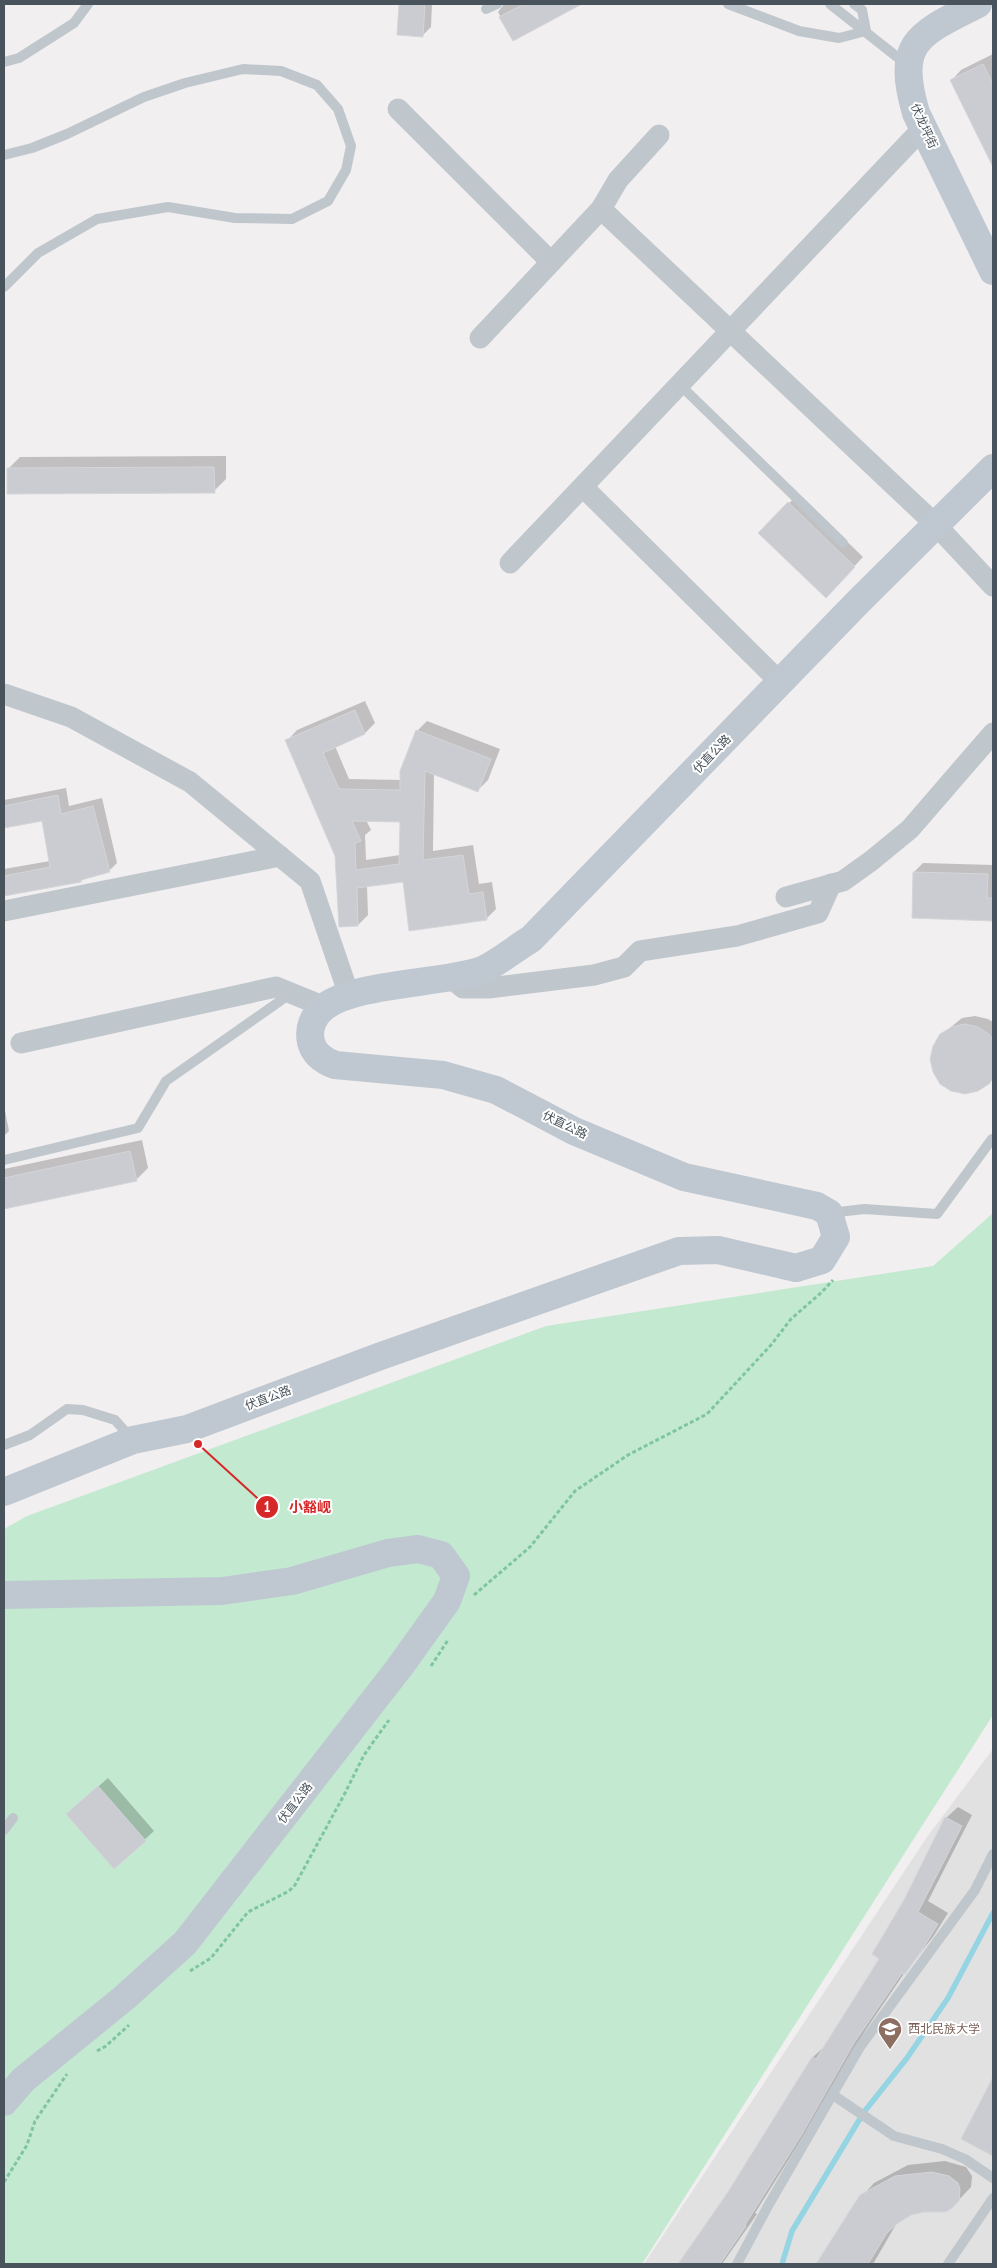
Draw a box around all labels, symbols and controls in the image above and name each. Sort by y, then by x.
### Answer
street label: 伏龙坪街 [908,101,941,151]
street label: 伏直公路 [690,731,734,776]
street label: 伏直公路 [540,1107,590,1142]
street label: 伏直公路 [243,1382,293,1413]
callout: 小豁岘 [254,1492,341,1521]
text: 1 [263,1497,271,1516]
text: 小豁岘 [289,1498,331,1516]
street label: 伏直公路 [274,1779,315,1826]
school or university icon: 西北民族大学 [877,2016,903,2050]
place label: 西北民族大学 [908,2021,980,2036]

